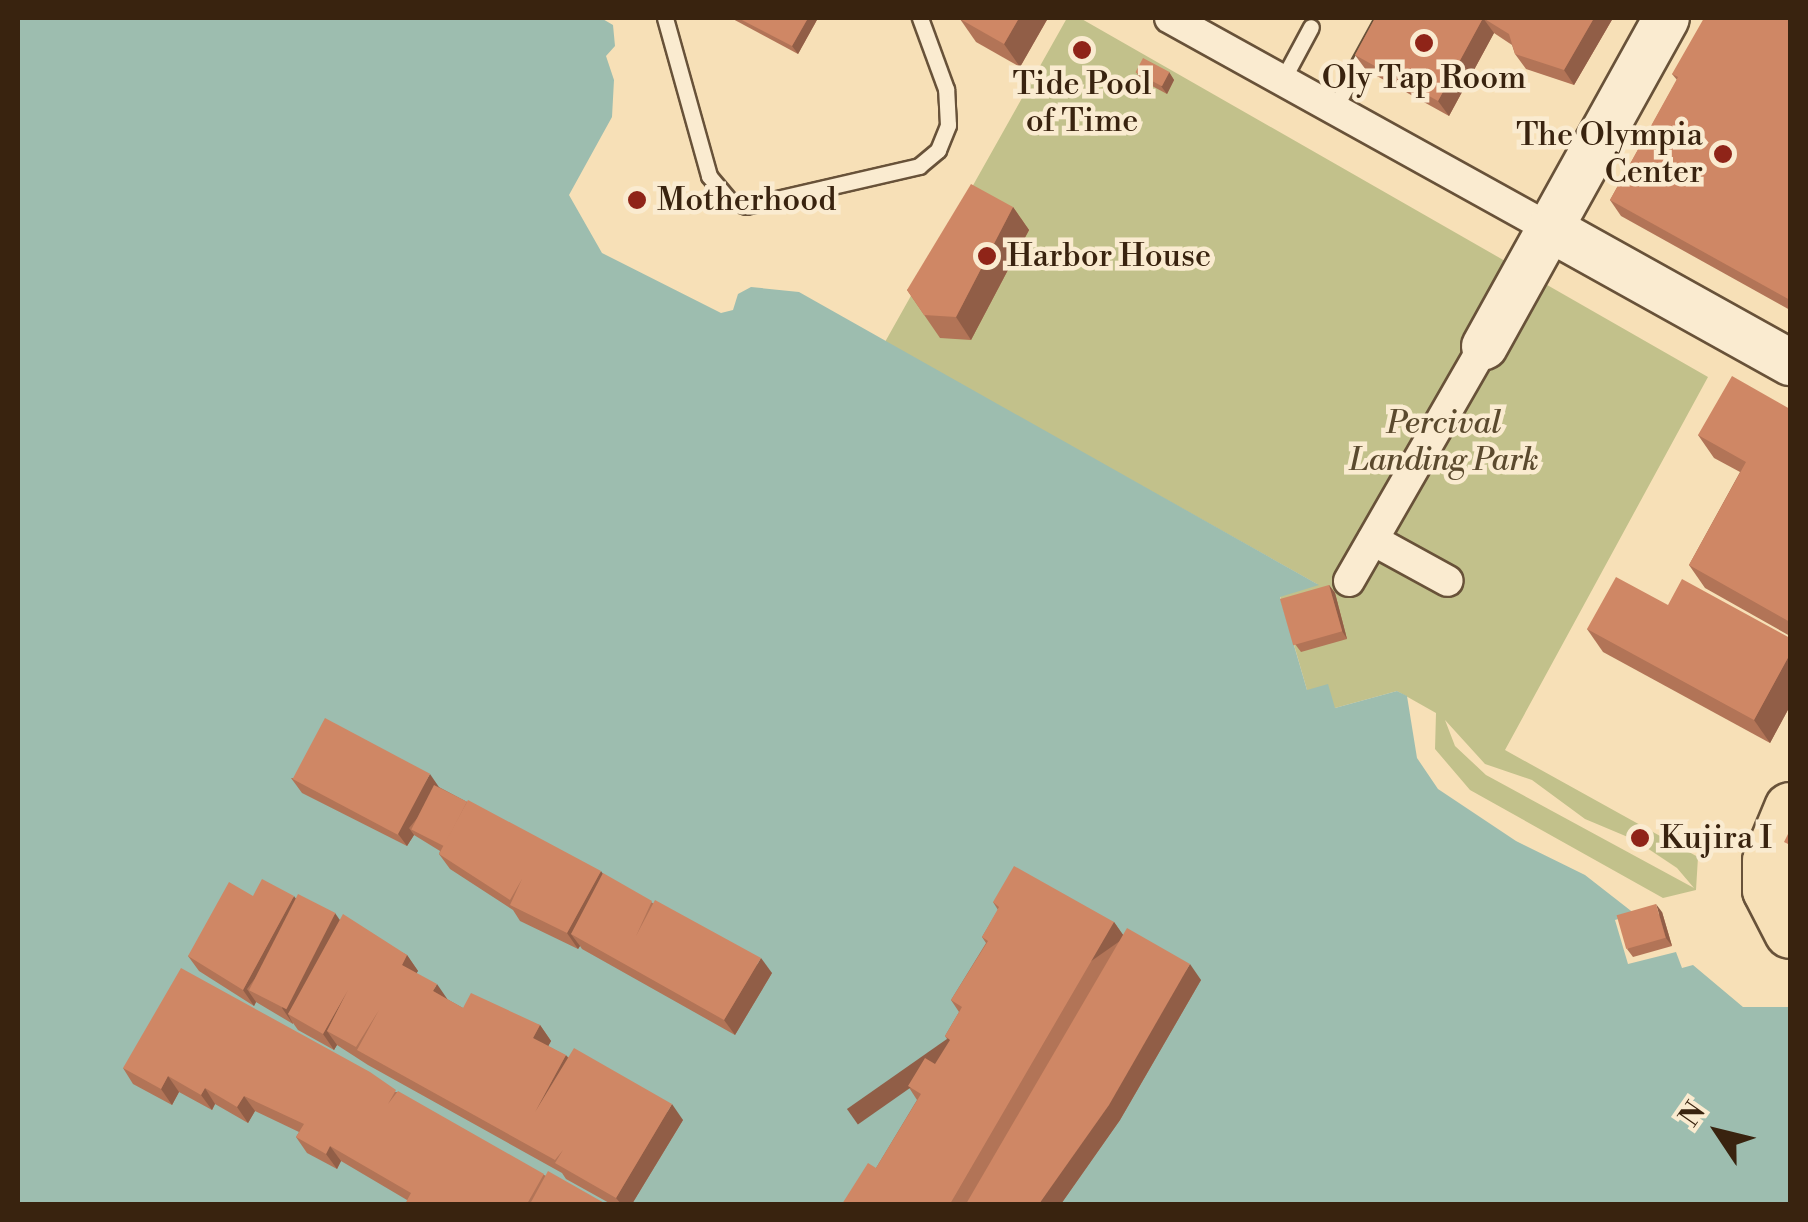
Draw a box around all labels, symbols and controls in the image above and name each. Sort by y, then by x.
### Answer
marker: Oly Tap Room [1413,32,1435,54]
marker: Tide Pool of Time [1071,39,1093,61]
place label: Oly Tap Room [1322,59,1526,97]
place label: Tide Pool of Time [1013,66,1151,141]
place label: The Olympia Center [1516,117,1703,192]
marker: The Olympia Center [1712,143,1734,165]
place label: Motherhood [657,181,836,219]
marker: Motherhood [626,189,648,211]
place label: Harbor House [1007,237,1211,275]
marker: Harbor House [976,245,998,267]
park label: Percival Landing Park [1349,405,1539,480]
place label: Kujira I [1660,819,1772,857]
marker: Kujira I [1629,827,1651,849]
north arrow [1668,1082,1768,1182]
text: N [1672,1095,1714,1134]

